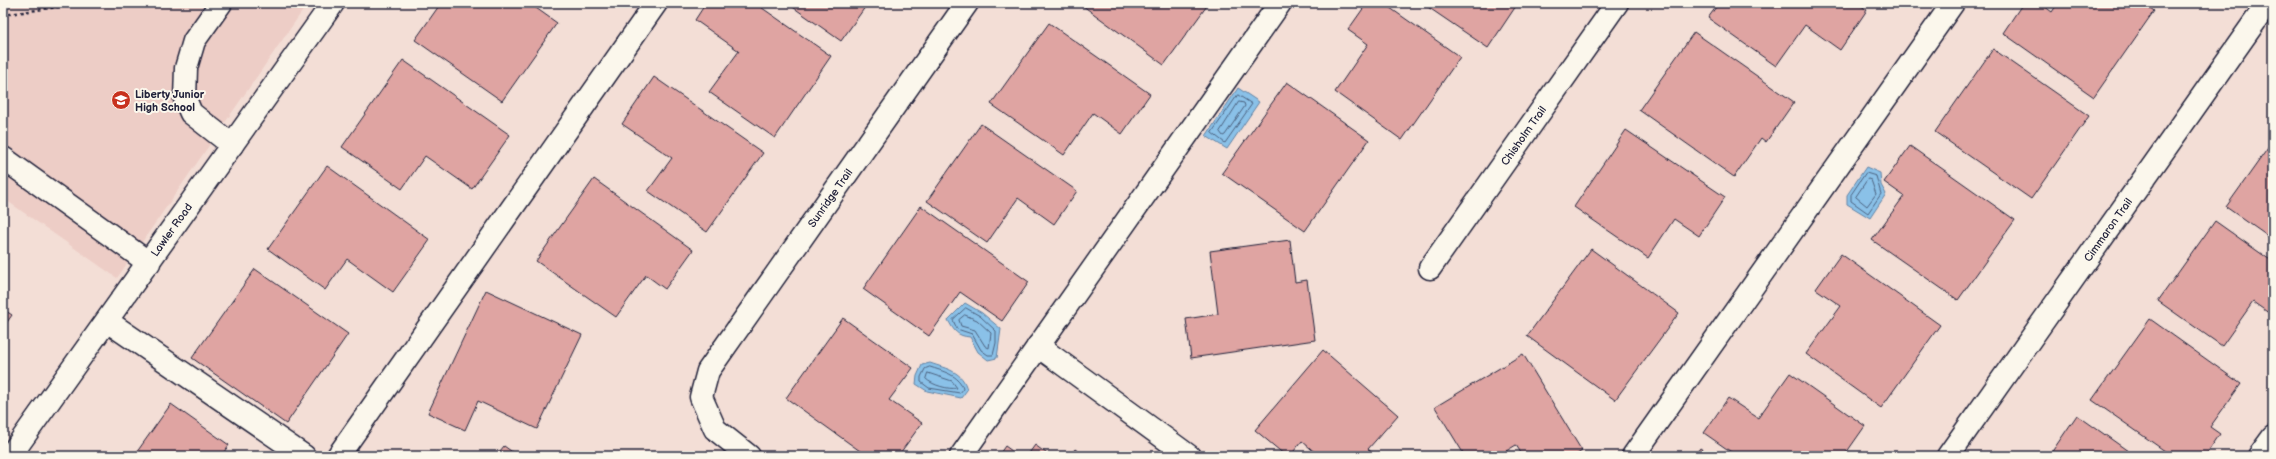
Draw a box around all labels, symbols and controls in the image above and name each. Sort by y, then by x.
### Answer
place label: Liberty Junior High School [135,88,205,114]
school or university icon: Liberty Junior High School [110,89,132,111]
street label: Chisholm Trail [1498,103,1549,168]
street label: Sunridge Trail [805,166,855,230]
street label: Cimmaron Trail [2081,195,2135,264]
street label: Lawler Road [148,201,195,259]

